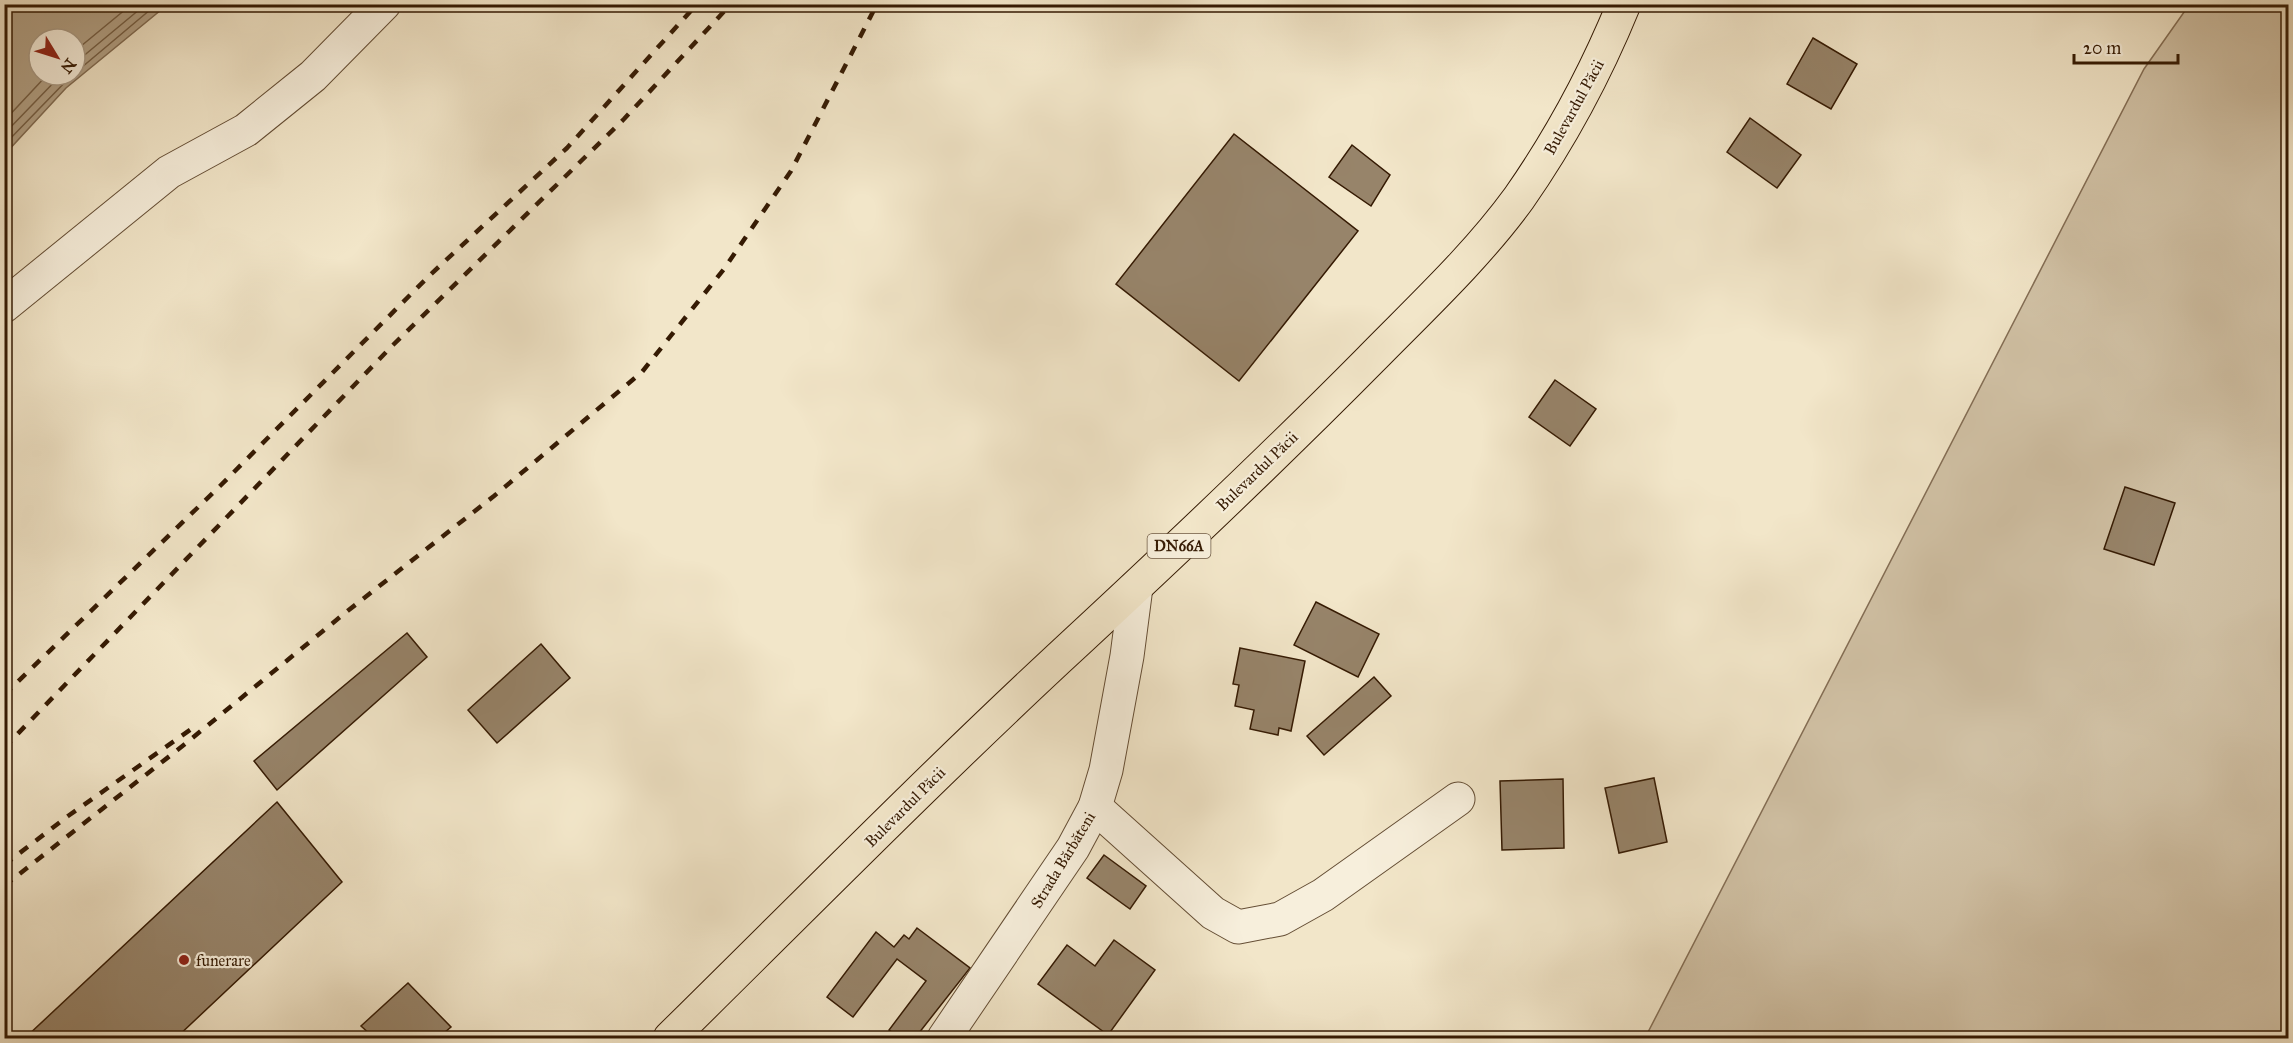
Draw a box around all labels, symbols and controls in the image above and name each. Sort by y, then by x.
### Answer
north arrow [27,27,87,87]
scale bar [2074,27,2178,65]
text: 20 m [2083,37,2121,59]
text: N [57,55,80,77]
street label: Bulevardul Păcii [1540,56,1608,158]
street label: Bulevardul Păcii [1212,427,1302,515]
road number: DN66A [1148,534,1210,558]
street label: Bulevardul Păcii [861,762,950,851]
street label: Strada Bărbăteni [1027,808,1100,912]
place label: funerare [196,951,251,970]
marker: funerare [177,953,191,967]

